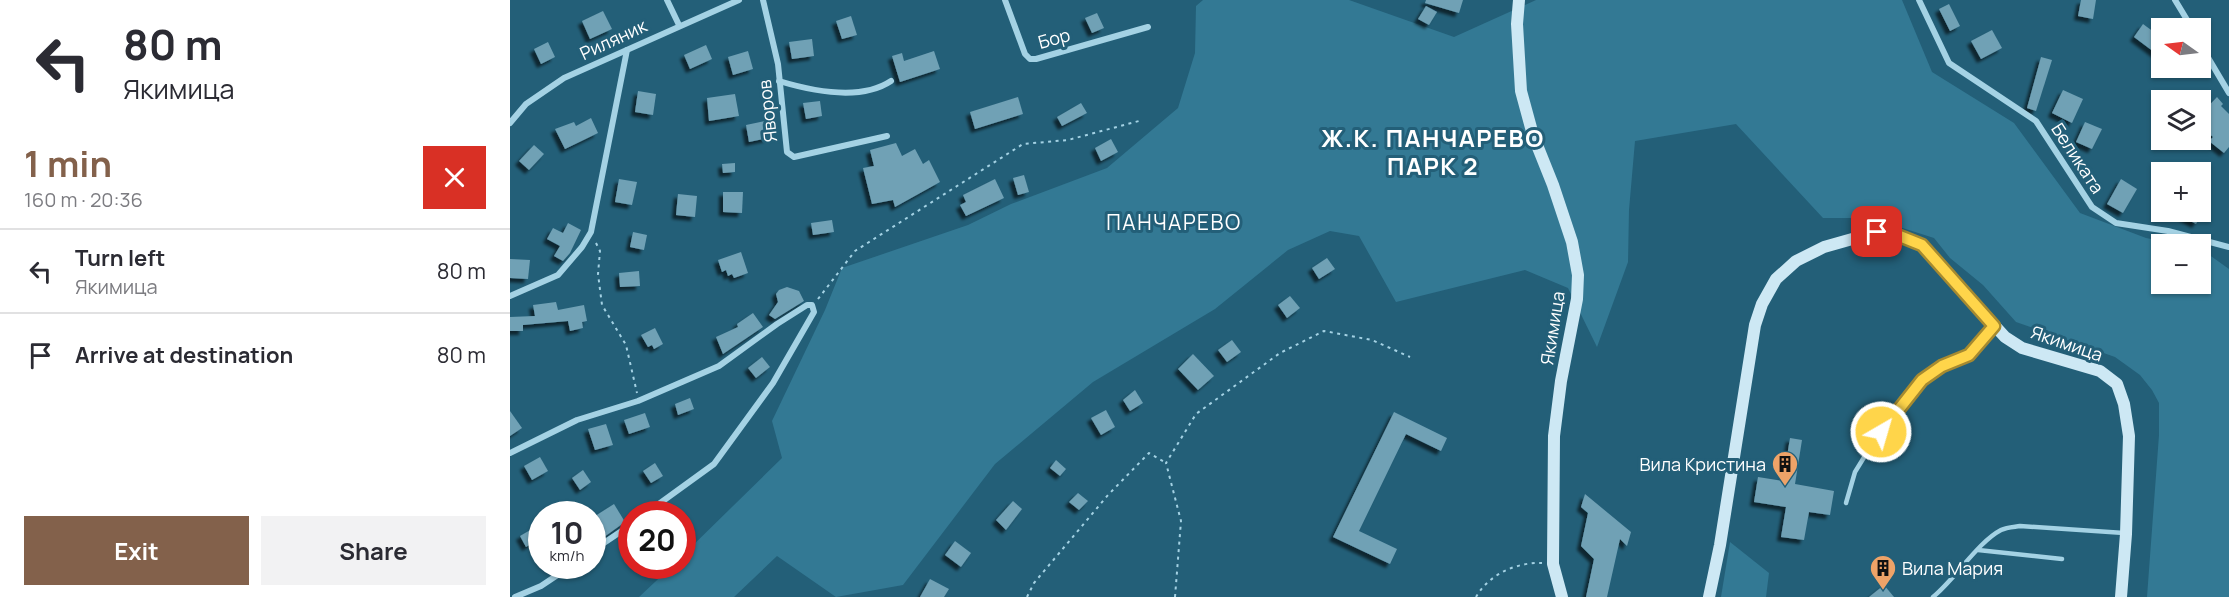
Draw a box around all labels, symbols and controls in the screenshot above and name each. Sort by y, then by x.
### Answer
street label: Риляник [576,13,651,65]
text: 80 m [123,15,223,73]
north arrow [2151,18,2211,78]
map controls [2151,18,2211,294]
street label: Бор [1035,22,1073,54]
icon: left [24,24,102,102]
text: Якимица [123,70,234,107]
street label: Яворов [752,78,782,143]
button: layers [2151,90,2211,150]
street label: Беликата [2046,118,2110,198]
district label: Ж.К. ПАНЧАРЕВО ПАРК 2 [1321,121,1545,182]
text: 1 min [24,139,112,188]
button: close [423,146,486,209]
button: + [2151,162,2211,222]
text: 160 m · 20:36 [24,186,143,213]
pin [1851,206,1902,257]
district label: ПАНЧАРЕВО [1106,208,1242,236]
icon: arrive [1860,215,1893,248]
button: − [2151,234,2211,294]
text: Turn left [75,243,165,273]
icon: left [24,255,57,288]
text: 80 m [437,256,486,286]
text: Якимица [75,273,158,300]
street label: Якимица [1534,289,1570,367]
street label: Якимица [2028,320,2106,366]
icon: arrive [24,339,57,372]
text: Arrive at destination [75,340,293,370]
text: 80 m [437,340,486,370]
position arrow [1849,400,1913,464]
building icon: Вила Кристина [1770,449,1800,487]
place label: Вила Кристина [1639,452,1766,476]
speed limit sign: 20 [618,501,696,579]
text: 10 [551,512,583,553]
button: Exit [24,516,249,585]
button: Share [261,516,486,585]
text: km/h [550,545,584,566]
building icon: Вила Мария [1868,553,1898,591]
place label: Вила Мария [1902,556,2003,580]

